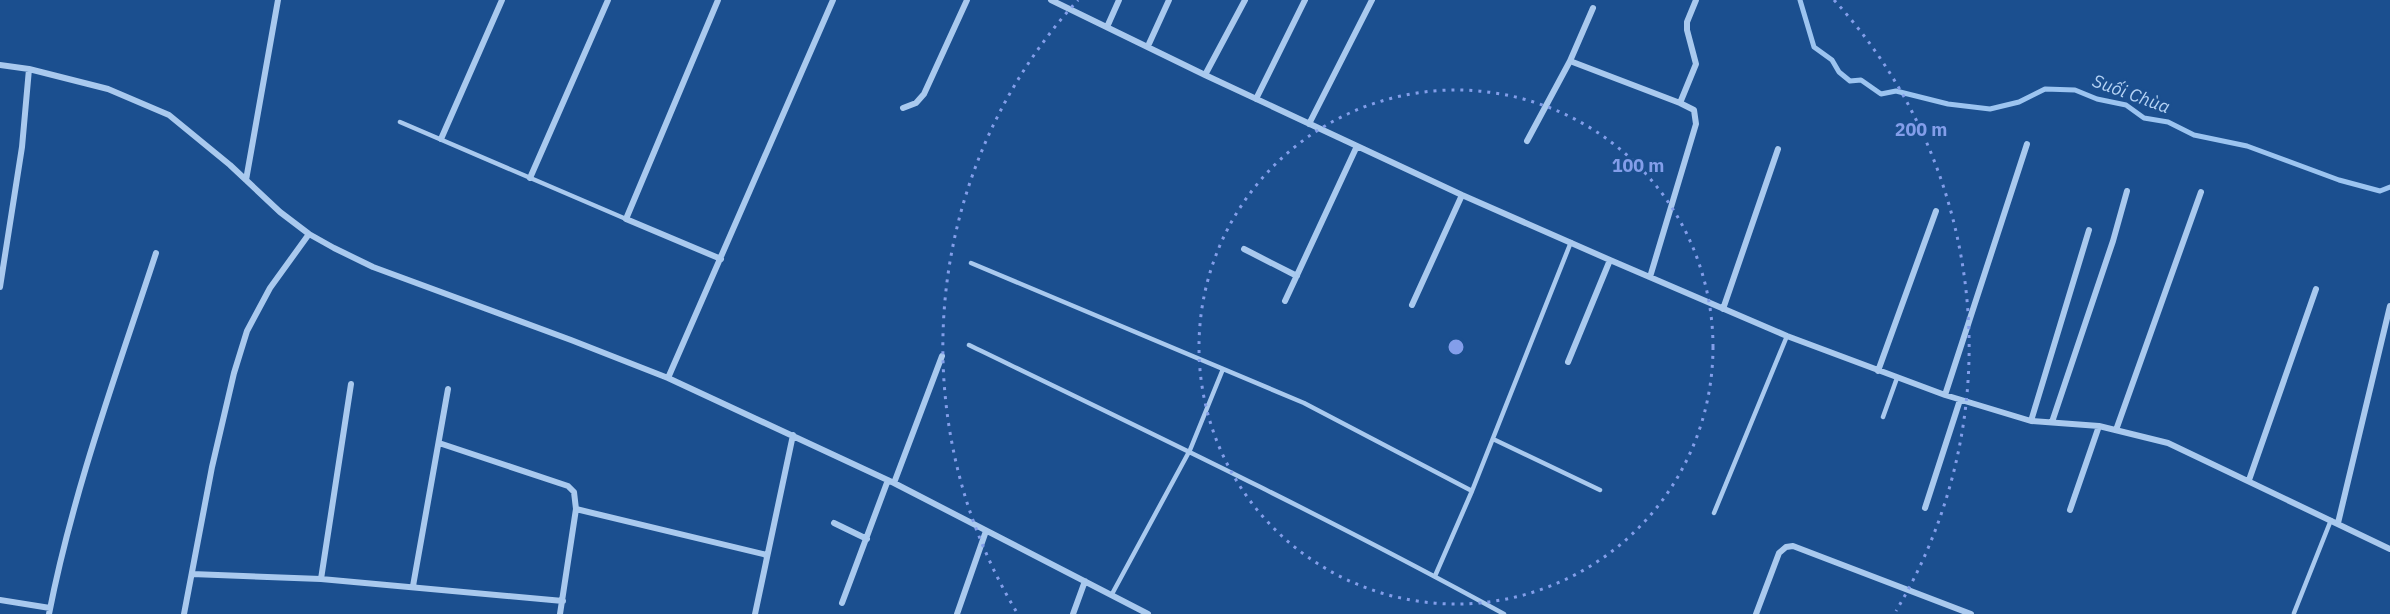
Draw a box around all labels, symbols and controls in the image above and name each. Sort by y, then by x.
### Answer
water label: Suối Chùa [2089,69,2173,118]
text: 200 m [1895,118,1947,141]
text: 100 m [1612,154,1664,177]
centre of rings [1446,337,1466,357]

